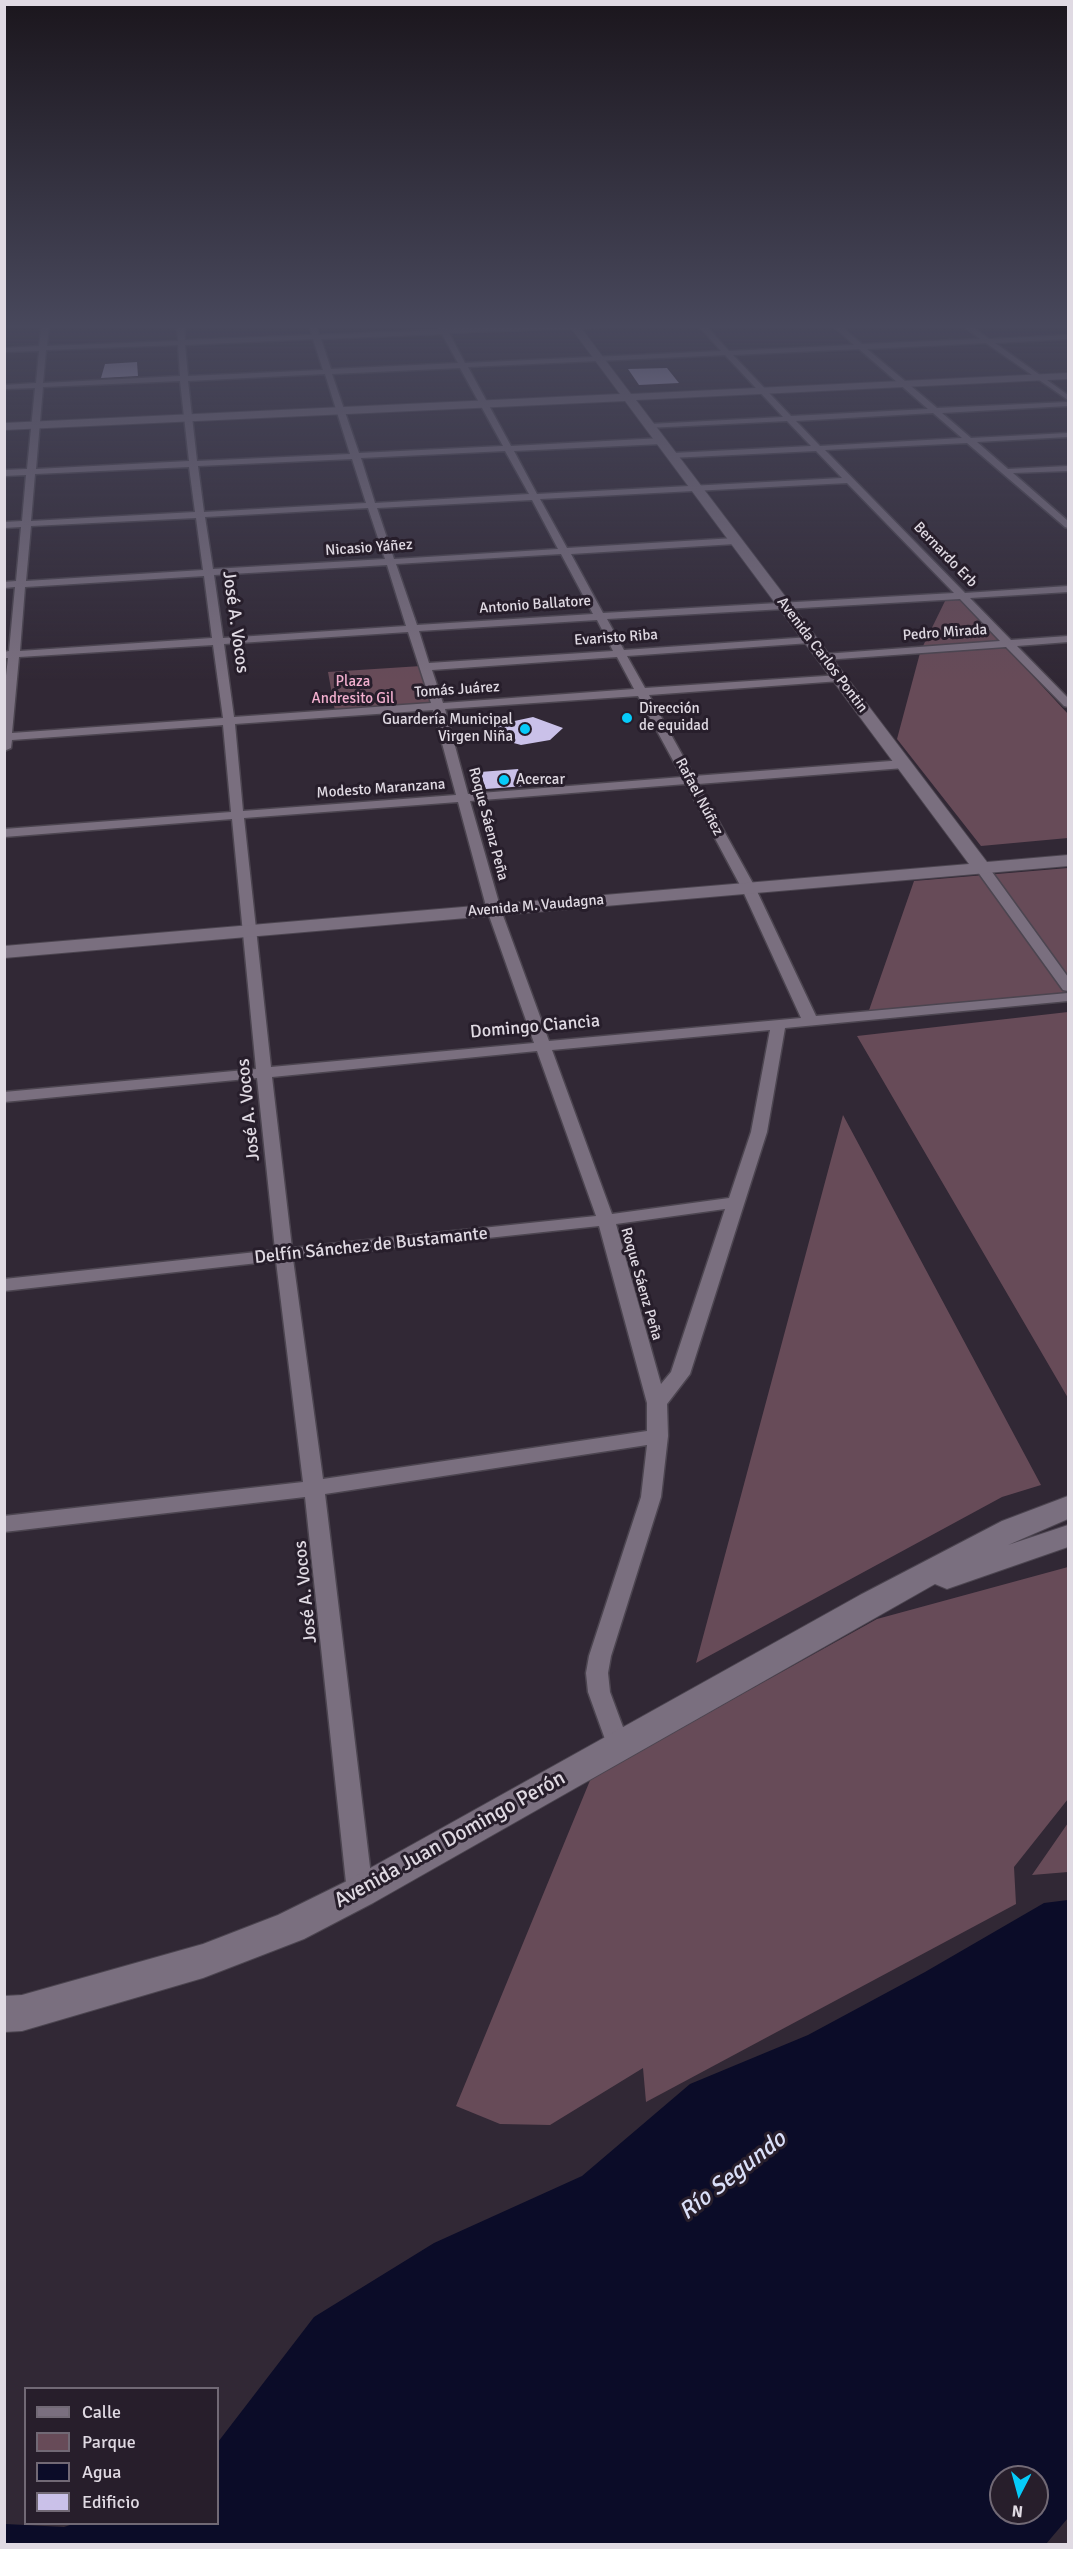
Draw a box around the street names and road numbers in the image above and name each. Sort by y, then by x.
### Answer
street label: Bernardo Erb [909,518,981,592]
street label: Nicasio Yáñez [325,536,413,560]
street label: José A. Vocos [217,569,253,675]
street label: Antonio Ballatore [478,592,592,618]
street label: Avenida Carlos Pontin [773,594,871,716]
street label: Pedro Mirada [902,621,988,645]
street label: Evaristo Riba [574,626,658,650]
street label: Tomás Juárez [414,678,500,702]
street label: Rafael Núñez [671,755,727,839]
street label: Roque Sáenz Peña [464,765,512,883]
street label: Modesto Maranzana [316,776,446,802]
street label: Avenida M. Vaudagna [467,891,605,921]
street label: Domingo Ciancia [469,1011,601,1043]
street label: José A. Vocos [233,1058,265,1162]
street label: Delfín Sánchez de Bustamante [253,1223,489,1269]
street label: Roque Sáenz Peña [616,1226,666,1342]
street label: José A. Vocos [290,1540,322,1644]
street label: Avenida Juan Domingo Perón [330,1766,570,1914]

